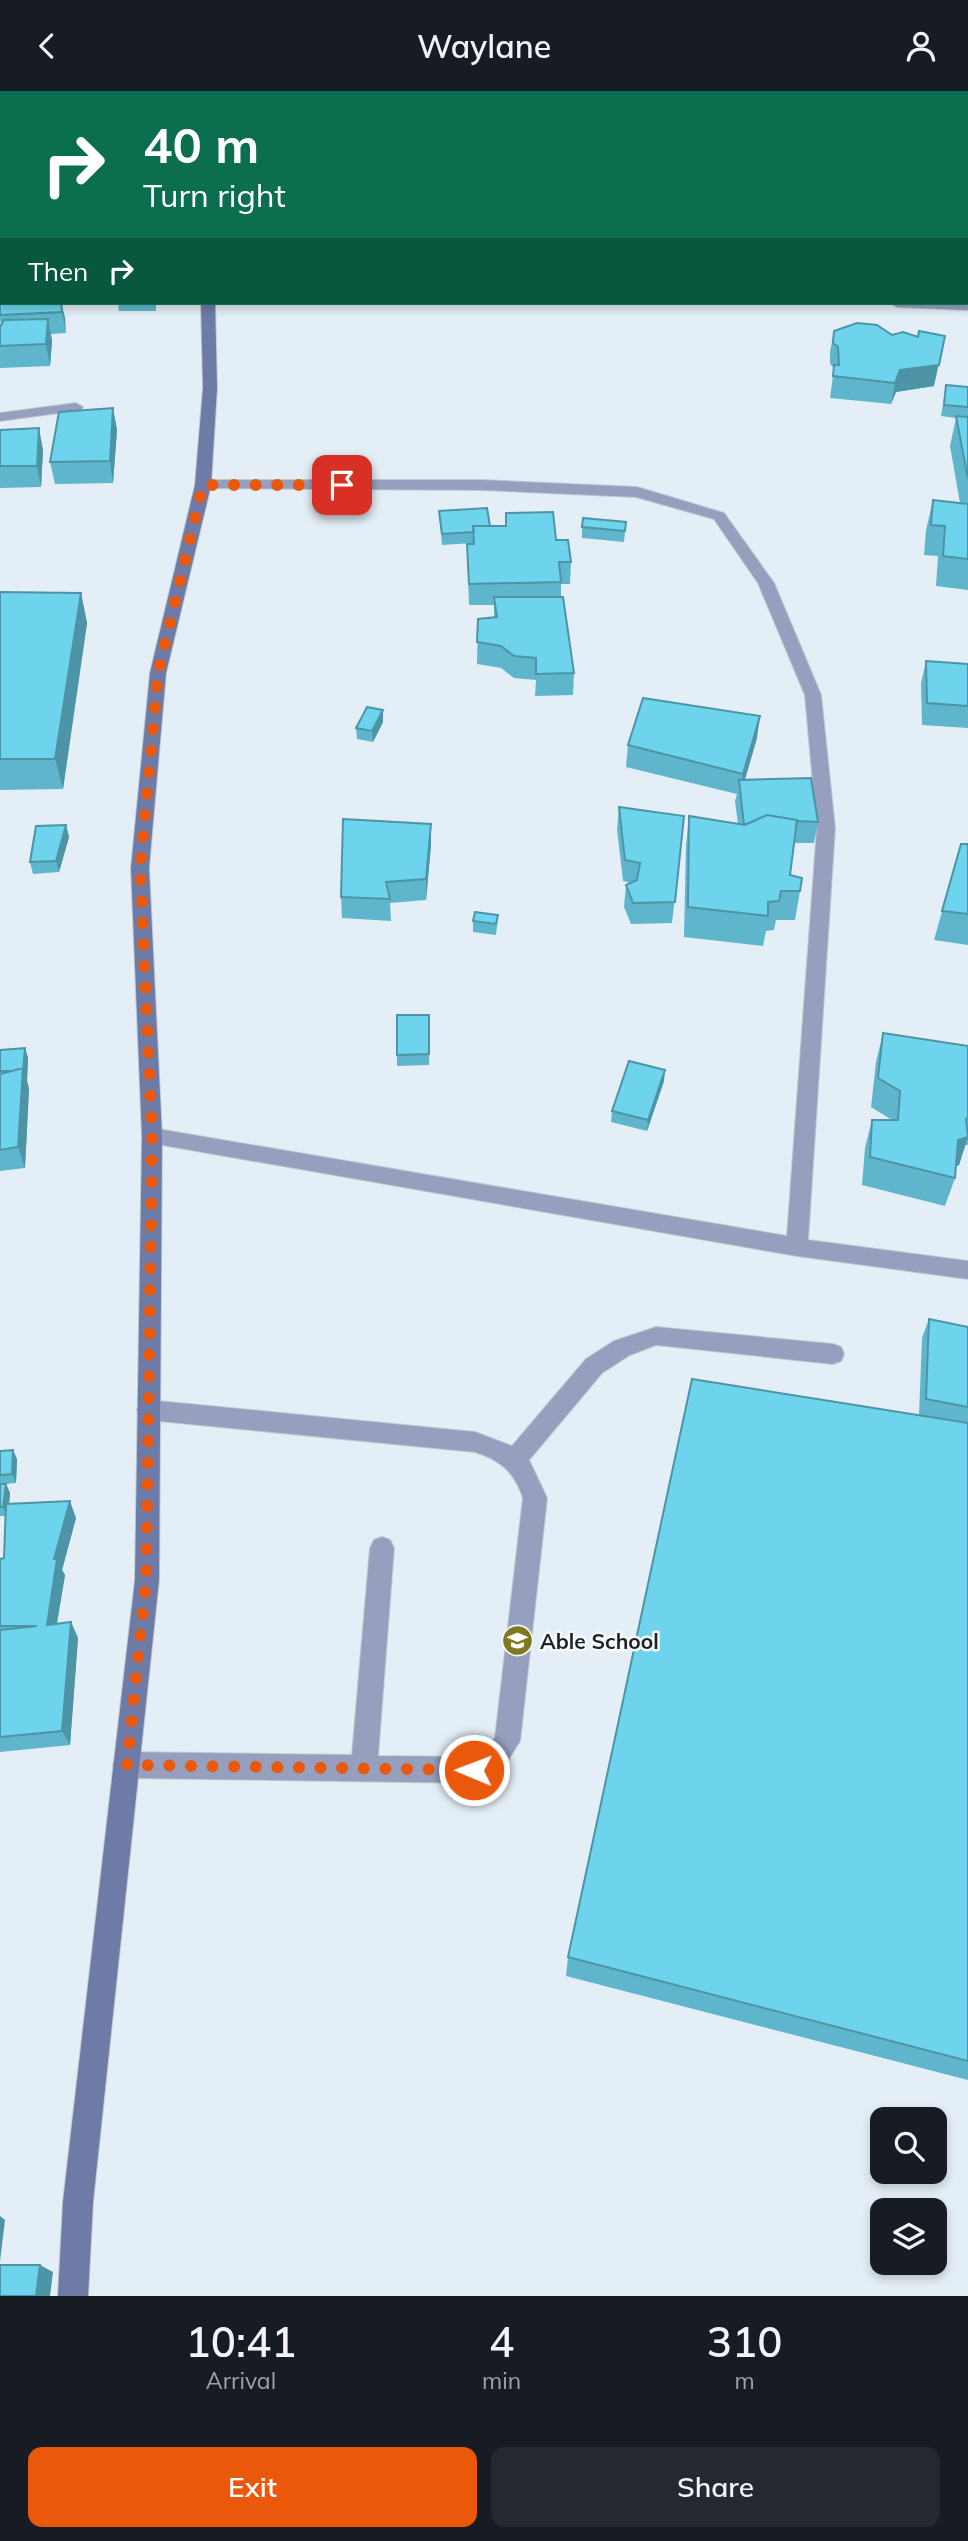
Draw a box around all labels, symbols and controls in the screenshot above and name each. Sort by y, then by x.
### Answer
text: Waylane [417,26,551,66]
icon: back [28,27,66,65]
icon: person [902,27,940,65]
text: 40 m [143,114,259,175]
icon: right [28,119,119,210]
text: Turn right [143,175,286,215]
icon: right [102,252,140,290]
text: Then [28,255,88,288]
pin [312,455,372,515]
icon: arrive [323,466,361,504]
school or university icon: Able School [500,1624,534,1658]
place label: Able School [540,1628,659,1654]
position arrow [437,1733,511,1807]
map controls [870,2107,947,2275]
button: search [870,2107,947,2184]
button: layers [870,2198,947,2275]
text: 10:41 [186,2315,296,2368]
text: 4 [489,2315,514,2368]
text: 310 [707,2315,782,2368]
text: Arrival [206,2366,276,2395]
text: min [482,2366,521,2395]
text: m [734,2366,755,2395]
button: Exit [28,2447,477,2527]
button: Share [491,2447,940,2527]

